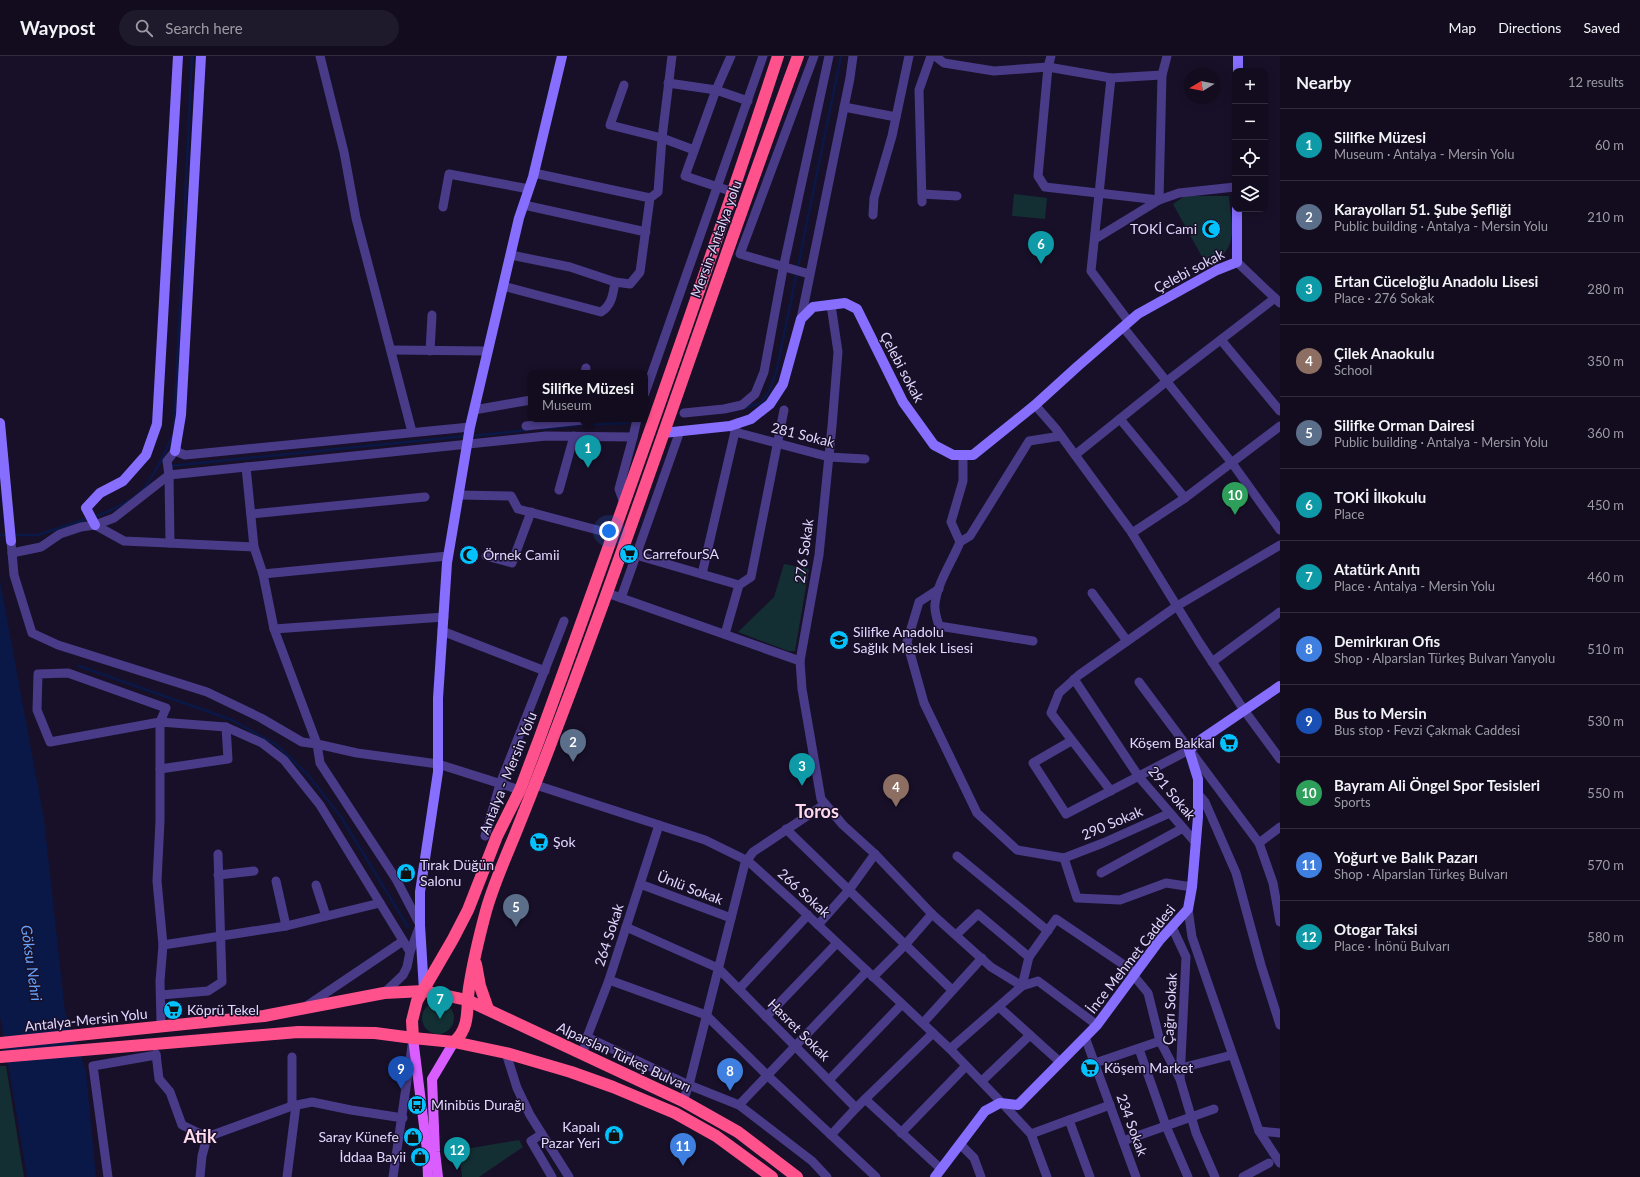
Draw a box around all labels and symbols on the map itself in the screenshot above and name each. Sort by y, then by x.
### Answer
north arrow [1184,68,1220,104]
street label: Mersin-Antalya yolu [686,178,745,300]
mosque icon: TOKİ Cami [1200,218,1222,240]
place label: TOKİ Cami [1130,220,1197,237]
pin: 6 [1028,231,1054,264]
street label: Çelebi sokak [1151,245,1228,296]
street label: Çelebi sokak [877,329,928,406]
street label: 281 Sokak [770,418,837,451]
pin: 1 [575,435,601,468]
pin: 10 [1222,482,1248,515]
street label: 276 Sokak [791,517,817,584]
your location [599,521,619,541]
supermarket icon: CarrefourSA [618,543,640,565]
mosque icon: Örnek Camii [458,544,480,566]
place label: CarrefourSA [643,545,719,562]
place label: Örnek Camii [483,546,560,563]
place label: Silifke Anadolu Sağlık Meslek Lisesi [853,623,973,656]
school or university icon: Silifke Anadolu Sağlık Meslek Lisesi [828,629,850,651]
street label: Antalya - Mersin Yolu [475,709,540,837]
pin: 2 [560,729,586,762]
supermarket icon: Köşem Bakkal [1218,732,1240,754]
place label: Köşem Bakkal [1129,734,1215,751]
pin: 3 [789,753,815,786]
street label: 291 Sokak [1145,762,1200,824]
pin: 4 [883,774,909,807]
district label: Toros [795,800,839,822]
street label: 290 Sokak [1079,802,1146,843]
supermarket icon: Şok [528,831,550,853]
place label: Şok [553,833,576,850]
place label: Tırak Düğün Salonu [420,856,494,889]
shop icon: Tırak Düğün Salonu [395,862,417,884]
street label: 266 Sokak [775,865,835,921]
street label: Ünlü Sokak [655,867,726,908]
pin: 5 [503,894,529,927]
street label: 264 Sokak [590,901,627,968]
street label: İnce Mehmet Caddesi [1083,901,1178,1016]
water label: Göksu Nehri [18,924,46,1003]
street label: Çağrı Sokak [1159,972,1180,1046]
pin: 7 [427,986,453,1019]
street label: Hasret Sokak [765,995,835,1065]
supermarket icon: Köprü Tekel [162,999,184,1021]
place label: Köprü Tekel [187,1001,259,1018]
street label: Antalya-Mersin Yolu [24,1005,148,1034]
street label: Alparslan Türkeş Bulvarı [555,1018,694,1095]
pin: 9 [388,1056,414,1089]
supermarket icon: Köşem Market [1079,1057,1101,1079]
pin: 8 [717,1058,743,1091]
place label: Köşem Market [1104,1059,1193,1076]
street label: 234 Sokak [1113,1092,1152,1159]
bus stop icon: Minibüs Durağı [406,1094,428,1116]
place label: Minibüs Durağı [431,1096,525,1113]
place label: Kapalı Pazar Yeri [541,1118,600,1151]
shop icon: Kapalı Pazar Yeri [603,1124,625,1146]
district label: Atik [182,1125,217,1147]
shop icon: Saray Künefe [402,1126,424,1148]
place label: Saray Künefe [318,1128,399,1145]
pin: 11 [670,1133,696,1166]
pin: 12 [444,1137,470,1170]
shop icon: İddaa Bayii [409,1146,431,1168]
place label: İddaa Bayii [339,1148,406,1165]

